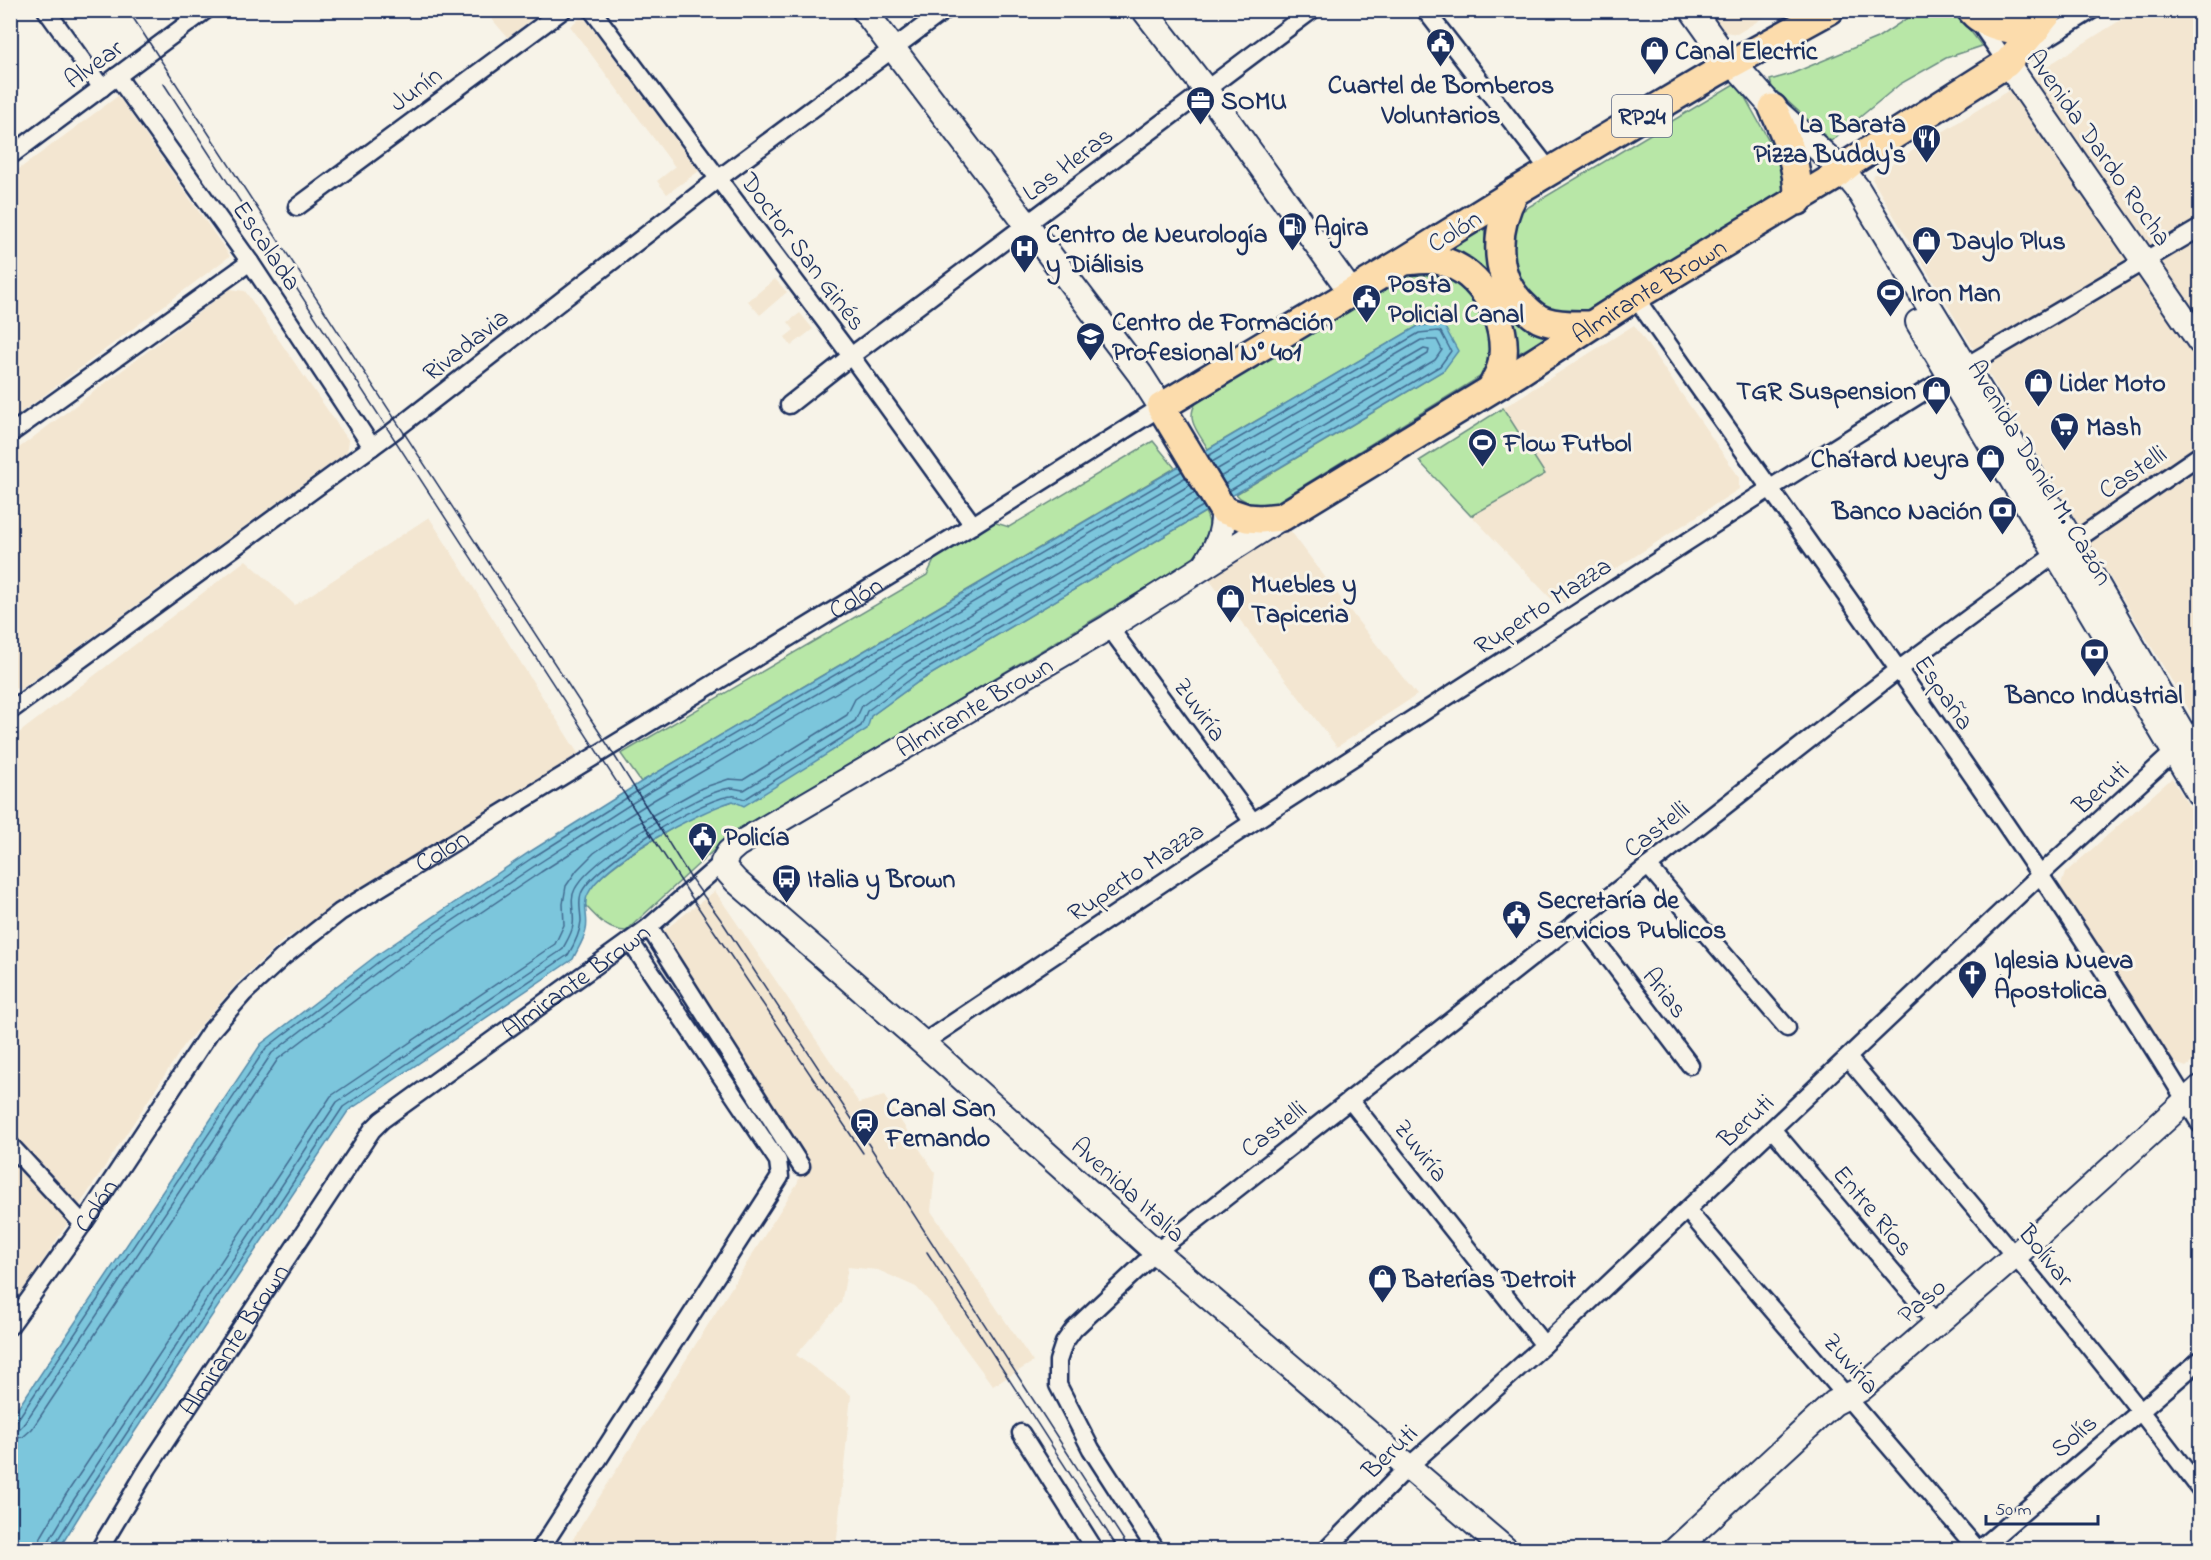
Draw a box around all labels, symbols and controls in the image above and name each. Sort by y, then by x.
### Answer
public building icon: Cuartel de Bomberos Voluntarios [1425,26,1457,68]
street label: Alvear [57,30,133,100]
shop icon: Canal Electric [1638,34,1670,76]
place label: Canal Electric [1675,34,1819,72]
street label: Avenida Dardo Rocha [2015,42,2180,255]
street label: Junín [382,58,451,123]
place label: Cuartel de Bomberos Voluntarios [1328,68,1554,136]
office icon: SOMU [1184,84,1216,126]
place label: SOMU [1221,84,1287,122]
road number: RP24 [1612,95,1672,137]
place label: La Barata Pizza Buddy's [1754,107,1906,175]
street label: Las Heras [1015,118,1122,212]
restaurant icon: La Barata Pizza Buddy's [1911,122,1943,164]
street label: Doctor San Ginés [729,165,874,340]
street label: Escalada [221,194,310,299]
street label: Colón [1421,201,1490,264]
fuel station icon: Agira [1277,210,1309,252]
place label: Agira [1314,210,1369,249]
place label: Centro de Neurología y Diálisis [1046,217,1267,285]
shop icon: Daylo Plus [1911,224,1943,266]
place label: Daylo Plus [1947,224,2066,262]
street label: Almirante Brown [1565,230,1735,355]
hospital icon: Centro de Neurología y Diálisis [1009,232,1041,274]
place label: Posta Policial Canal [1388,267,1524,335]
sports icon: Iron Man [1874,276,1906,318]
place label: Iron Man [1911,276,2001,314]
public building icon: Posta Policial Canal [1351,282,1383,324]
street label: Rivadavia [416,300,518,392]
place label: Centro de Formación Profesional N° 401 [1112,305,1333,373]
school or university icon: Centro de Formación Profesional N° 401 [1075,320,1107,362]
street label: Avenida Daniel M. Cazón [1956,353,2121,594]
shop icon: Lider Moto [2022,366,2054,408]
place label: Lider Moto [2059,366,2166,404]
place label: TGR Suspension [1736,374,1916,412]
shop icon: TGR Suspension [1921,374,1953,416]
supermarket icon: Mash [2049,410,2081,452]
place label: Mash [2086,410,2141,448]
sports icon: Flow Futbol [1467,426,1499,468]
place label: Flow Futbol [1502,426,1632,464]
street label: Castelli [2092,437,2176,510]
place label: Chatard Neyra [1811,442,1969,480]
shop icon: Chatard Neyra [1974,442,2006,484]
place label: Banco Nación [1831,494,1982,532]
bank icon: Banco Nación [1987,494,2019,536]
street label: Ruperto Mazza [1467,549,1620,666]
place label: Muebles y Tapiceria [1251,567,1356,635]
street label: Colón [822,568,891,631]
shop icon: Muebles y Tapiceria [1214,582,1246,624]
bank icon: Banco Industrial [2078,636,2110,678]
street label: Almirante Brown [890,648,1061,769]
street label: España [1903,648,1982,739]
street label: Zuviría [1162,671,1235,751]
place label: Banco Industrial [2004,678,2183,716]
street label: Beruti [2064,753,2139,826]
street label: Castelli [1616,792,1699,869]
street label: Ruperto Mazza [1061,814,1213,933]
public building icon: Policía [687,820,719,862]
place label: Policía [724,820,790,858]
street label: Colón [408,821,478,884]
bus stop icon: Italia y Brown [770,862,802,904]
place label: Italia y Brown [807,862,956,900]
place label: Secretaría de Servicios Publicos [1537,883,1726,951]
public building icon: Secretaría de Servicios Publicos [1500,898,1532,940]
street label: Almirante Brown [495,916,660,1049]
place label: Iglesia Nueva Apostolica [1994,943,2133,1011]
church icon: Iglesia Nueva Apostolica [1957,958,1989,1000]
street label: Arias [1631,960,1696,1028]
street label: Beruti [1709,1086,1784,1159]
place label: Canal San Fernando [884,1091,996,1159]
street label: Castelli [1233,1092,1316,1169]
station icon: Canal San Fernando [849,1106,881,1148]
street label: Zuviría [1383,1112,1456,1192]
street label: Avenida Italia [1061,1129,1193,1253]
street label: Entre Ríos [1822,1158,1921,1266]
street label: Colón [66,1172,130,1241]
street label: Bolívar [2007,1216,2082,1297]
street label: Almirante Brown [171,1257,300,1425]
shop icon: Baterías Detroit [1366,1262,1398,1304]
place label: Baterías Detroit [1402,1262,1576,1300]
street label: Paso [1890,1270,1956,1334]
street label: Zuviría [1812,1326,1887,1404]
street label: Solís [2043,1406,2107,1469]
street label: Beruti [1354,1417,1428,1490]
scale bar [1986,1488,2098,1526]
text: 50 m [1995,1498,2032,1524]

